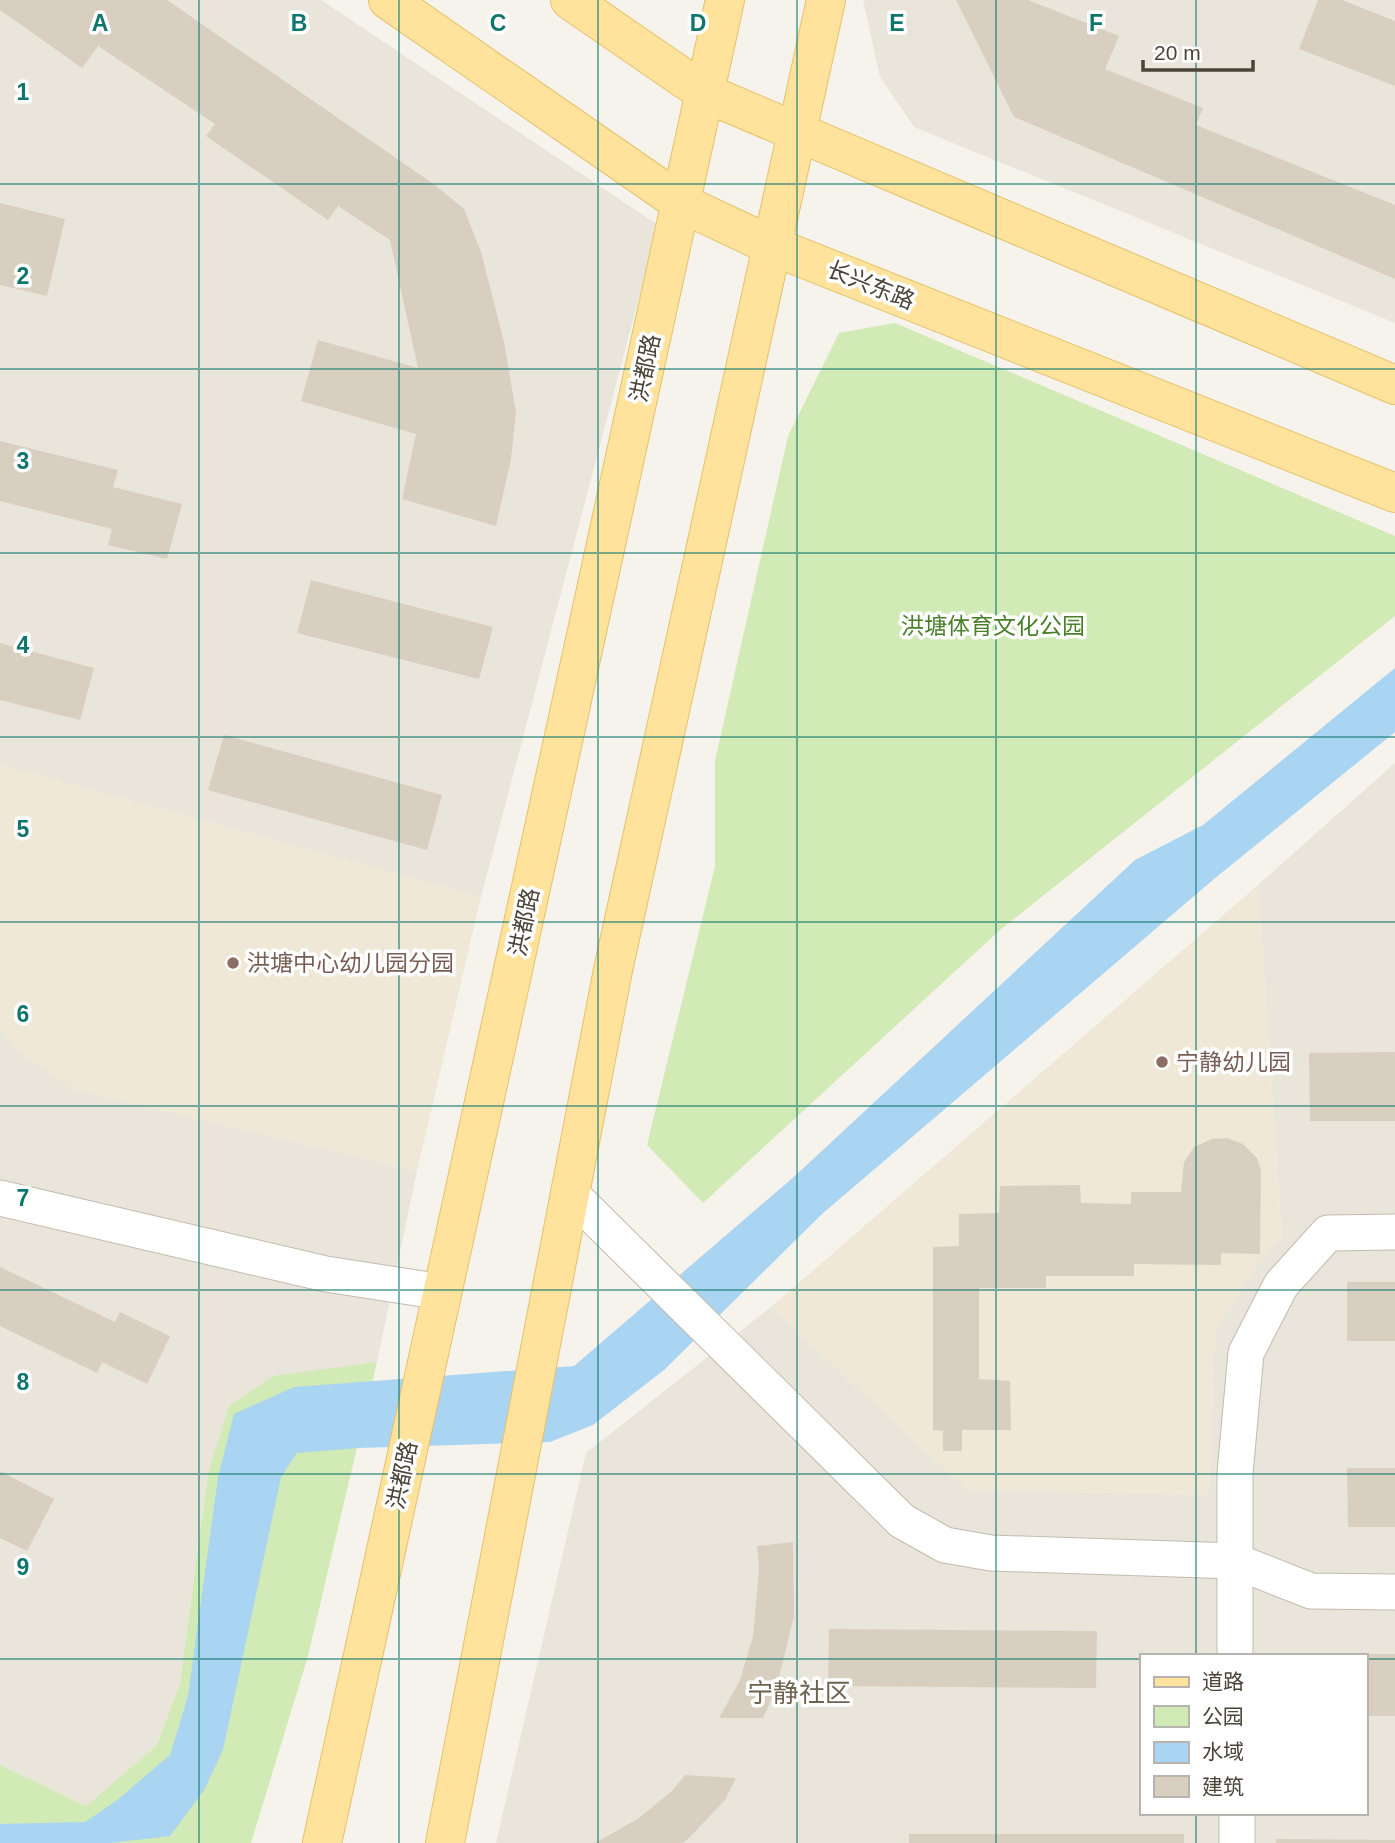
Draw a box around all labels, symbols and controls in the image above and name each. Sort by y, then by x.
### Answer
text: A [92,10,108,36]
text: B [291,10,307,36]
text: C [490,10,506,36]
text: D [690,10,706,36]
text: E [889,10,905,36]
text: F [1089,10,1103,36]
scale bar [1143,28,1253,72]
text: 20 m [1154,41,1201,64]
text: 1 [17,79,30,105]
street label: 长兴东路 [823,256,919,314]
text: 2 [17,263,29,289]
street label: 洪都路 [625,332,665,404]
text: 3 [17,448,29,474]
park label: 洪塘体育文化公园 [901,613,1085,639]
text: 4 [17,632,30,658]
text: 5 [17,816,30,842]
street label: 洪都路 [504,886,544,958]
place label: 洪塘中心幼儿园分园 [247,950,454,976]
marker: 洪塘中心幼儿园分园 [225,955,241,971]
text: 6 [17,1001,29,1027]
place label: 宁静幼儿园 [1176,1049,1291,1075]
marker: 宁静幼儿园 [1154,1054,1170,1070]
text: 7 [17,1185,29,1211]
text: 8 [17,1369,30,1395]
street label: 洪都路 [382,1439,422,1511]
text: 9 [17,1554,29,1580]
legend [1140,1654,1367,1815]
text: 道路 [1202,1670,1244,1693]
district label: 宁静社区 [747,1678,851,1708]
text: 公园 [1202,1705,1244,1728]
text: 水域 [1202,1740,1244,1763]
text: 建筑 [1202,1775,1244,1798]

